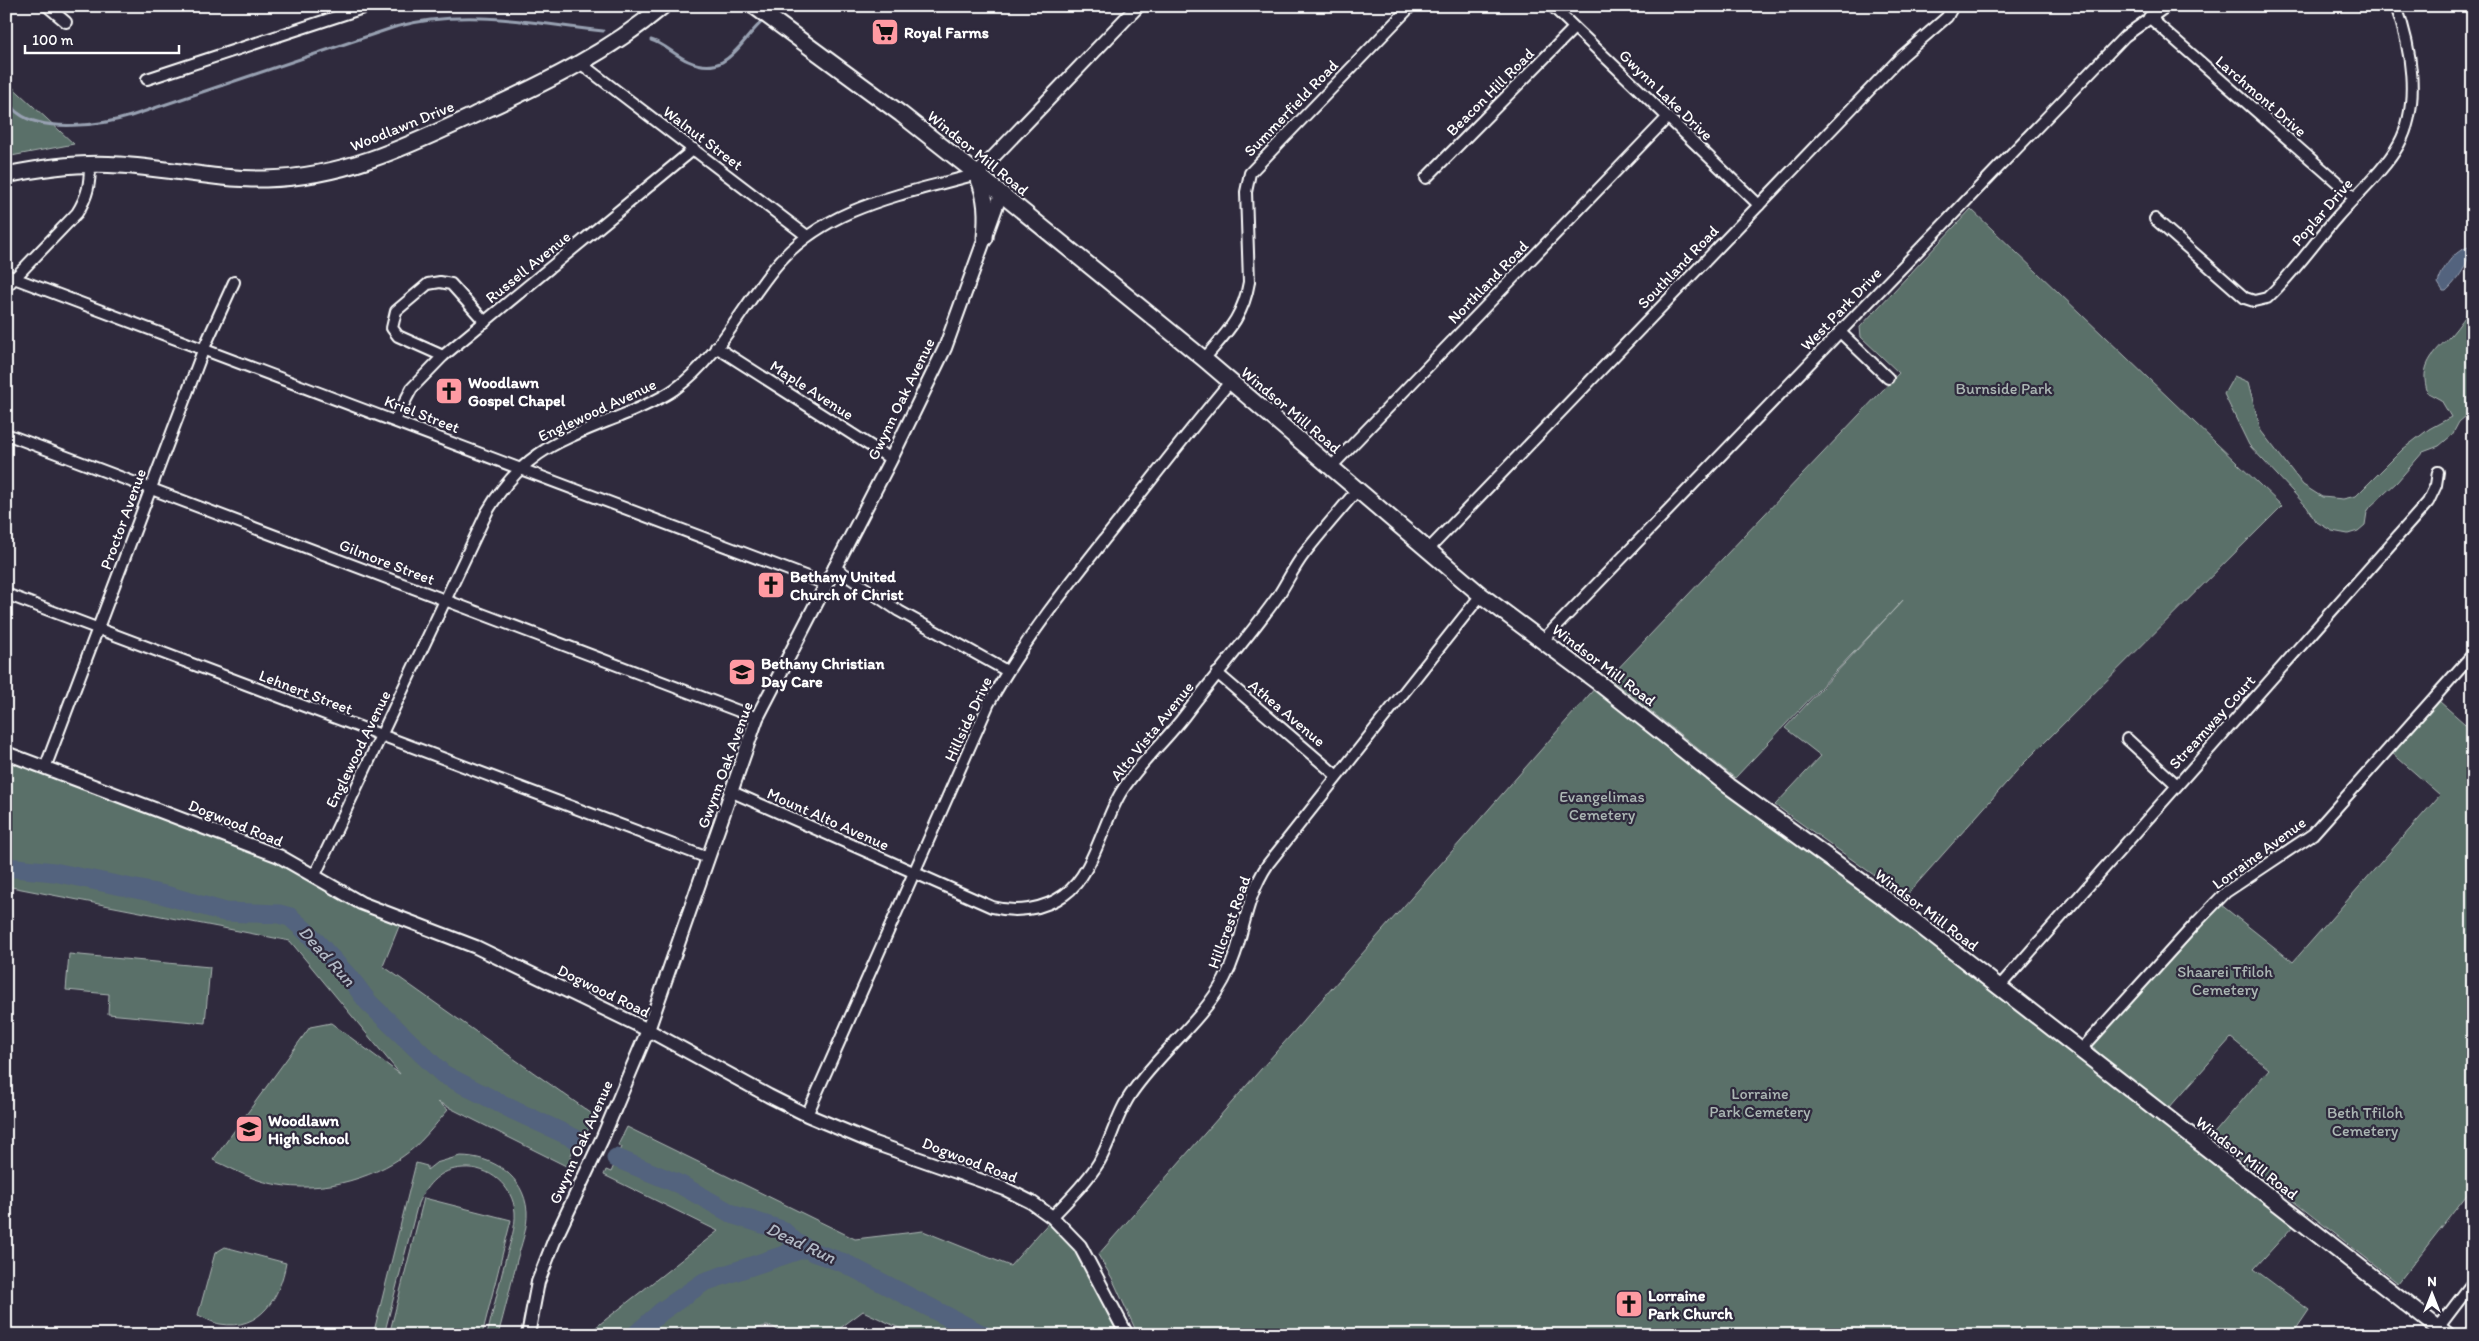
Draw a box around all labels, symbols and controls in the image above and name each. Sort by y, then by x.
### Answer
supermarket icon: Royal Farms [870,17,900,47]
scale bar [25,22,179,54]
place label: Royal Farms [904,23,989,43]
text: 100 m [32,31,74,49]
street label: Beacon Hill Road [1442,44,1538,140]
street label: Gwynn Lake Drive [1615,45,1717,145]
street label: Larchmont Drive [2212,51,2310,141]
street label: Summerfield Road [1240,56,1342,160]
street label: Woodlawn Drive [347,97,457,155]
street label: Walnut Street [659,102,747,174]
street label: Windsor Mill Road [924,106,1033,200]
street label: Poplar Drive [2287,174,2357,250]
street label: Southland Road [1633,221,1723,313]
street label: Russell Avenue [482,227,574,307]
street label: Northland Road [1444,236,1532,327]
street label: West Park Drive [1797,263,1885,355]
street label: Gwynn Oak Avenue [863,335,939,463]
street label: Maple Avenue [767,356,857,424]
street label: Windsor Mill Road [1237,363,1345,457]
place label: Woodlawn Gospel Chapel [468,373,566,411]
street label: Englewood Avenue [535,374,659,446]
church icon: Woodlawn Gospel Chapel [434,376,464,406]
park label: Burnside Park [1956,379,2053,398]
street label: Kriel Street [382,391,462,437]
street label: Proctor Avenue [96,466,150,572]
street label: Gilmore Street [337,535,437,589]
place label: Bethany United Church of Christ [790,567,904,604]
church icon: Bethany United Church of Christ [756,570,786,600]
street label: Windsor Mill Road [1548,620,1660,710]
place label: Bethany Christian Day Care [761,654,886,692]
school or university icon: Bethany Christian Day Care [727,657,757,687]
street label: Lehnert Street [256,665,356,719]
street label: Streamway Court [2165,671,2259,773]
street label: Hillside Drive [940,674,996,764]
street label: Athea Avenue [1245,675,1329,751]
street label: Alto Vista Avenue [1106,677,1198,784]
street label: Englewood Avenue [321,687,395,811]
street label: Gwynn Oak Avenue [693,699,757,831]
street label: Mount Alto Avenue [764,784,892,854]
park label: Evangelimas Cemetery [1559,787,1645,824]
street label: Dogwood Road [186,795,286,851]
street label: Lorraine Avenue [2209,813,2309,893]
street label: Windsor Mill Road [1871,865,1983,955]
street label: Hillcrest Road [1203,873,1255,971]
water label: Dead Run [294,921,360,991]
street label: Dogwood Road [554,960,654,1022]
park label: Shaarei Tfiloh Cemetery [2177,962,2273,999]
street label: Gwynn Oak Avenue [545,1077,617,1207]
park label: Lorraine Park Cemetery [1709,1084,1811,1121]
park label: Beth Tfiloh Cemetery [2327,1103,2403,1140]
place label: Woodlawn High School [268,1111,350,1149]
street label: Windsor Mill Road [2192,1112,2302,1204]
school or university icon: Woodlawn High School [234,1114,264,1144]
street label: Dogwood Road [919,1133,1021,1187]
water label: Dead Run [763,1217,840,1269]
north arrow [2406,1268,2456,1318]
text: N [2427,1273,2437,1290]
place label: Lorraine Park Church [1648,1286,1733,1323]
church icon: Lorraine Park Church [1614,1289,1644,1319]

